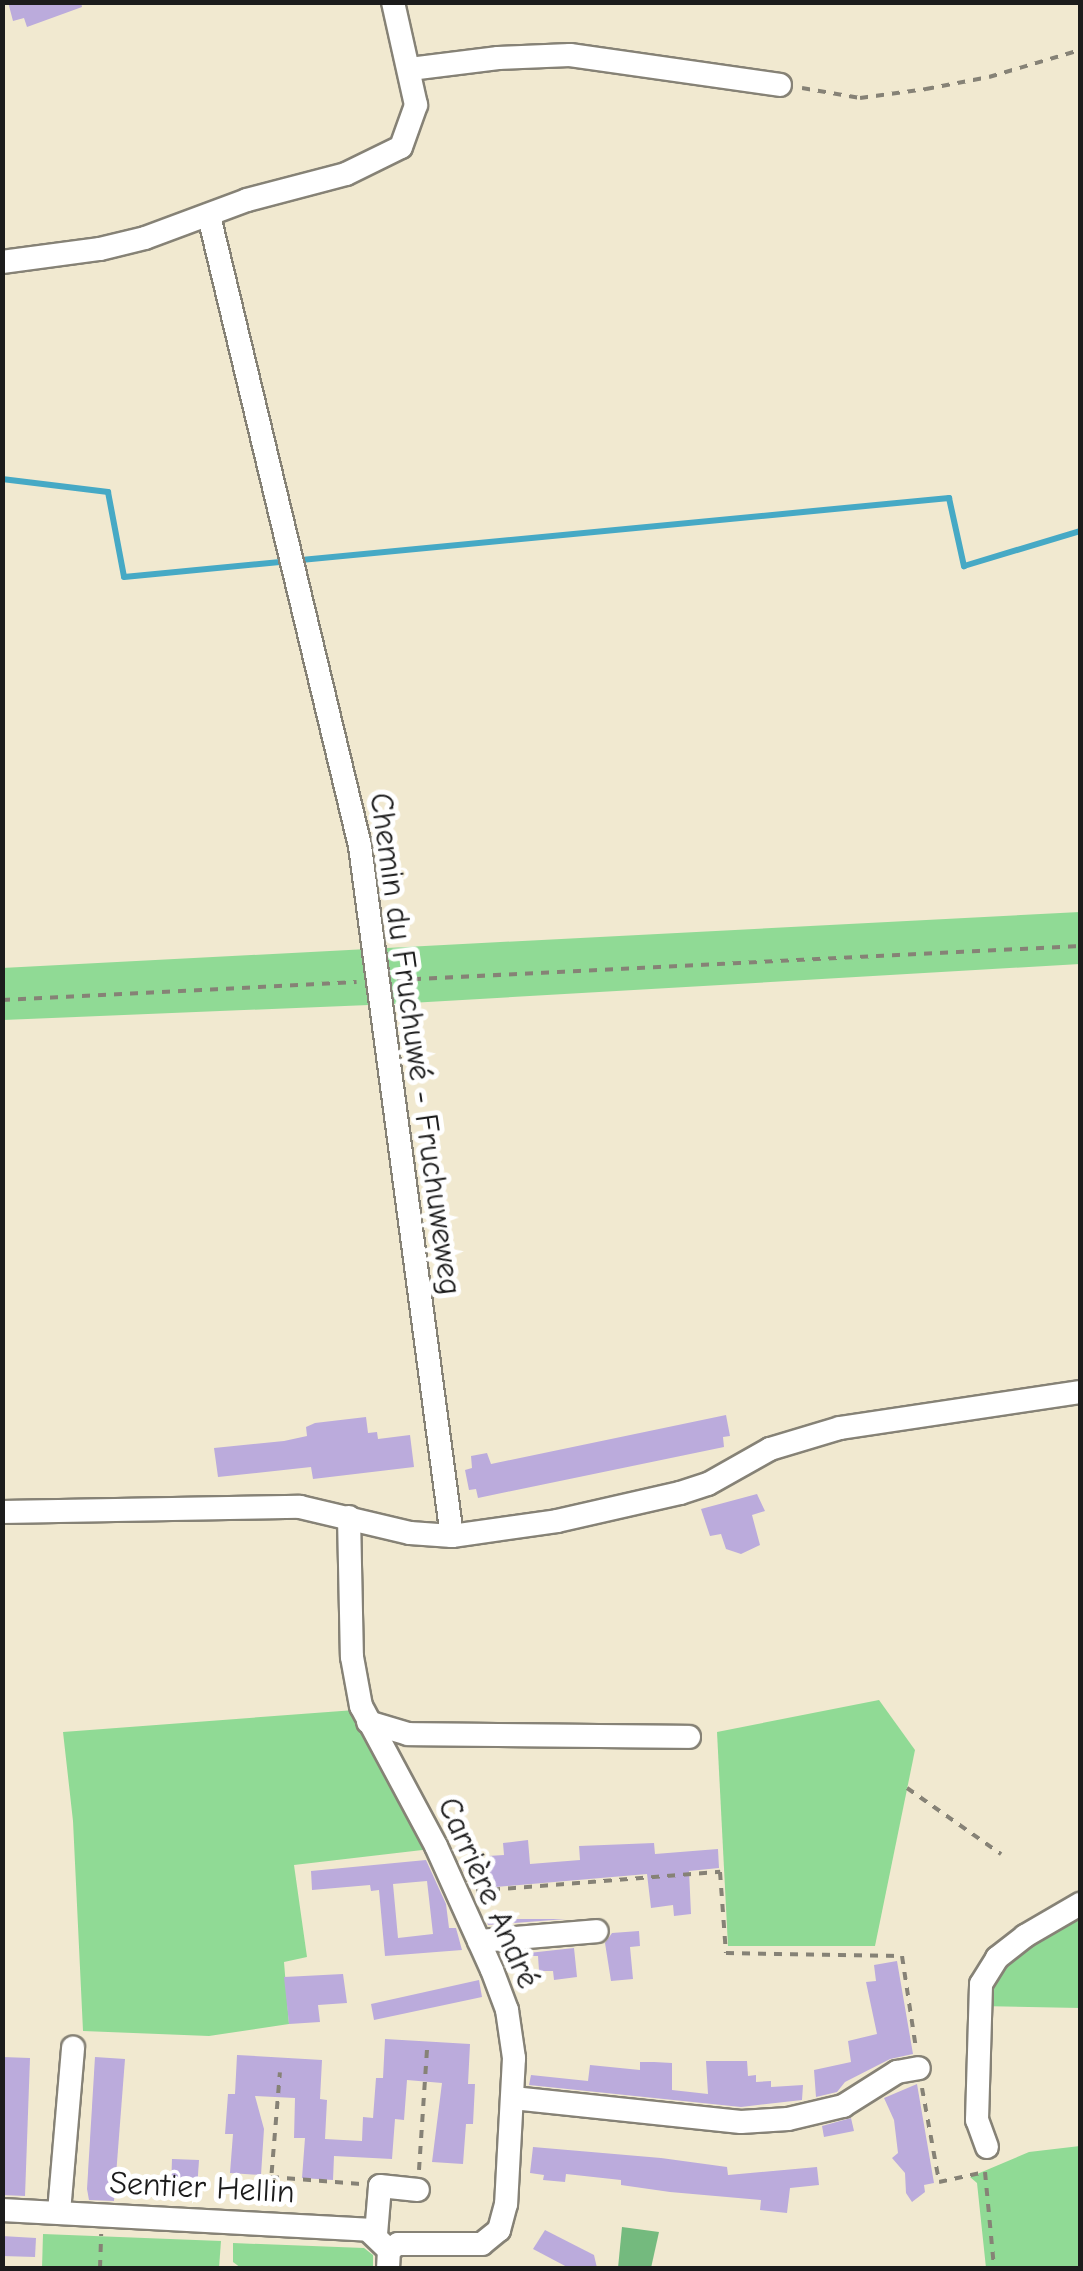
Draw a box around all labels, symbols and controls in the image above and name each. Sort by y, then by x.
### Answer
street label: Chemin du Fruchuwé - Fruchuweweg [361,790,469,1298]
street label: Carrière André [429,1792,547,1994]
street label: Sentier Hellin [108,2164,296,2212]

